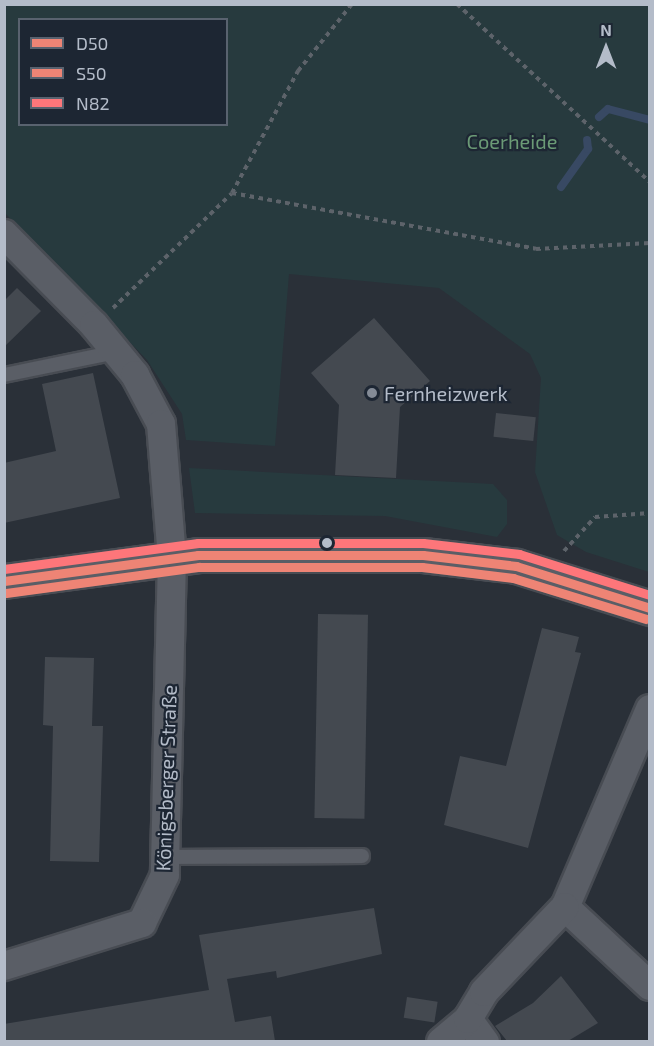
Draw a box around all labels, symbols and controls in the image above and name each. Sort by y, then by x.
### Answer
legend [18,18,228,126]
north arrow [576,18,636,78]
text: N [600,20,612,39]
text: D50 [76,32,108,54]
text: S50 [76,62,107,84]
text: N82 [76,92,110,114]
park label: Coerheide [466,129,558,153]
place label: Fernheizwerk [384,381,508,405]
marker: Fernheizwerk [365,386,379,400]
unlabelled marker [321,537,333,549]
street label: Königsberger Straße [151,684,181,872]

